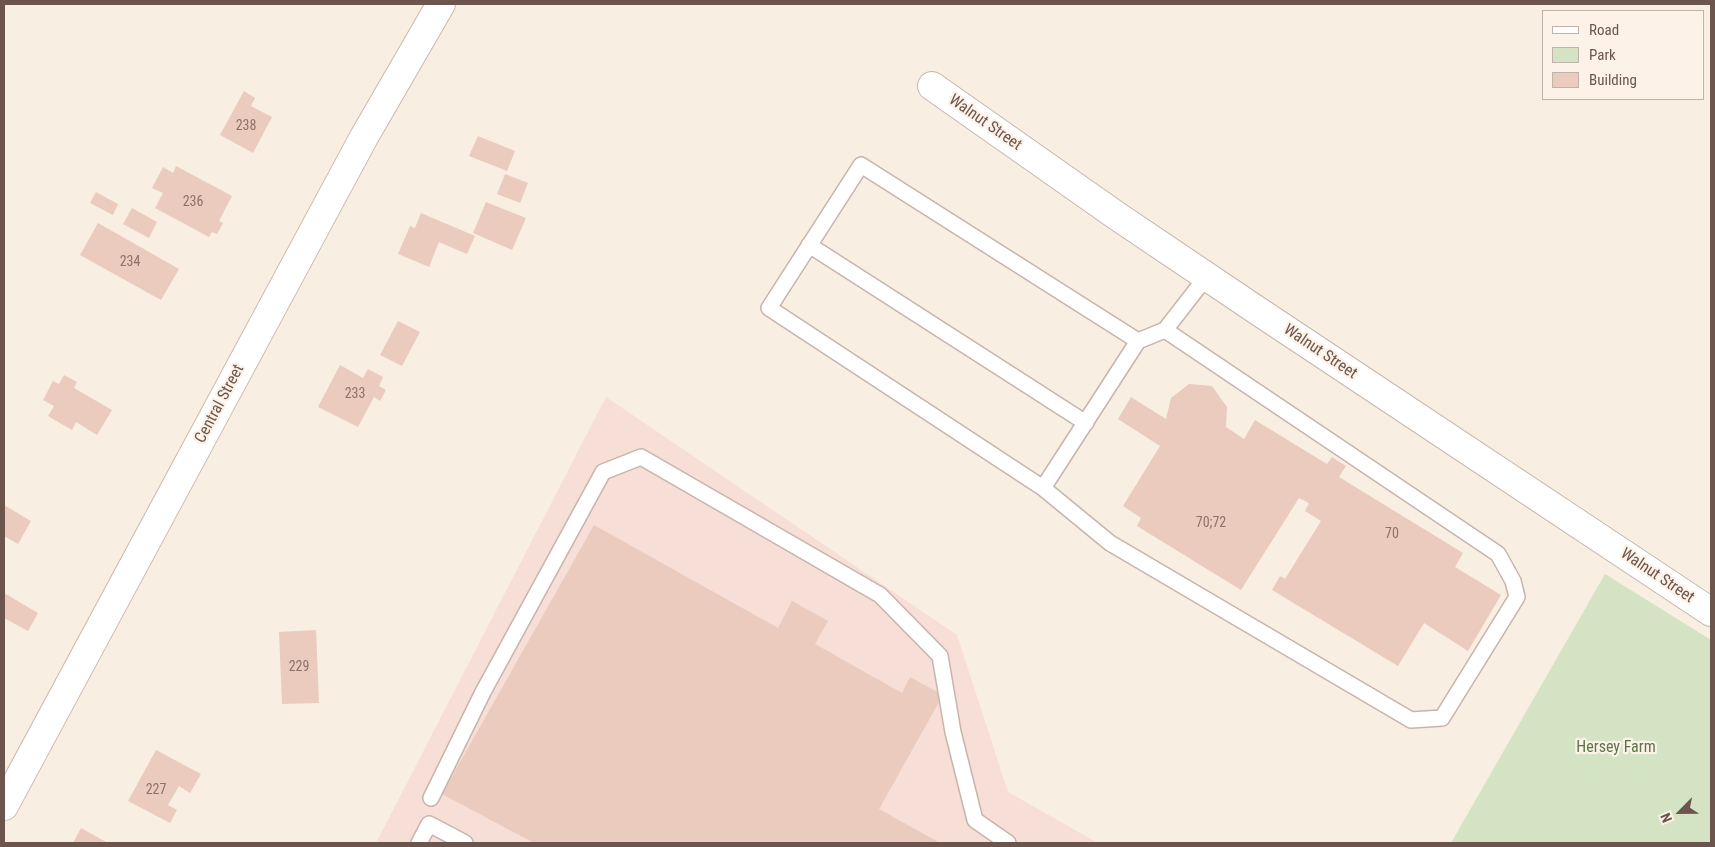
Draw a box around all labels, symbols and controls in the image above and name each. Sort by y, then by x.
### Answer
legend [1542,10,1705,100]
text: Road [1589,21,1619,39]
text: Park [1589,46,1616,64]
text: Building [1589,71,1637,89]
street label: Walnut Street [945,91,1025,155]
house number: 238 [236,118,256,134]
house number: 236 [183,194,203,210]
house number: 234 [120,254,140,270]
street label: Walnut Street [1280,320,1360,384]
street label: Central Street [191,361,249,447]
house number: 233 [345,386,365,402]
house number: 70;72 [1196,515,1226,531]
house number: 70 [1385,526,1399,542]
street label: Walnut Street [1617,544,1697,608]
house number: 229 [289,659,309,675]
park label: Hersey Farm [1576,738,1656,758]
house number: 227 [146,782,166,798]
north arrow [1655,787,1705,837]
text: N [1657,811,1675,825]

